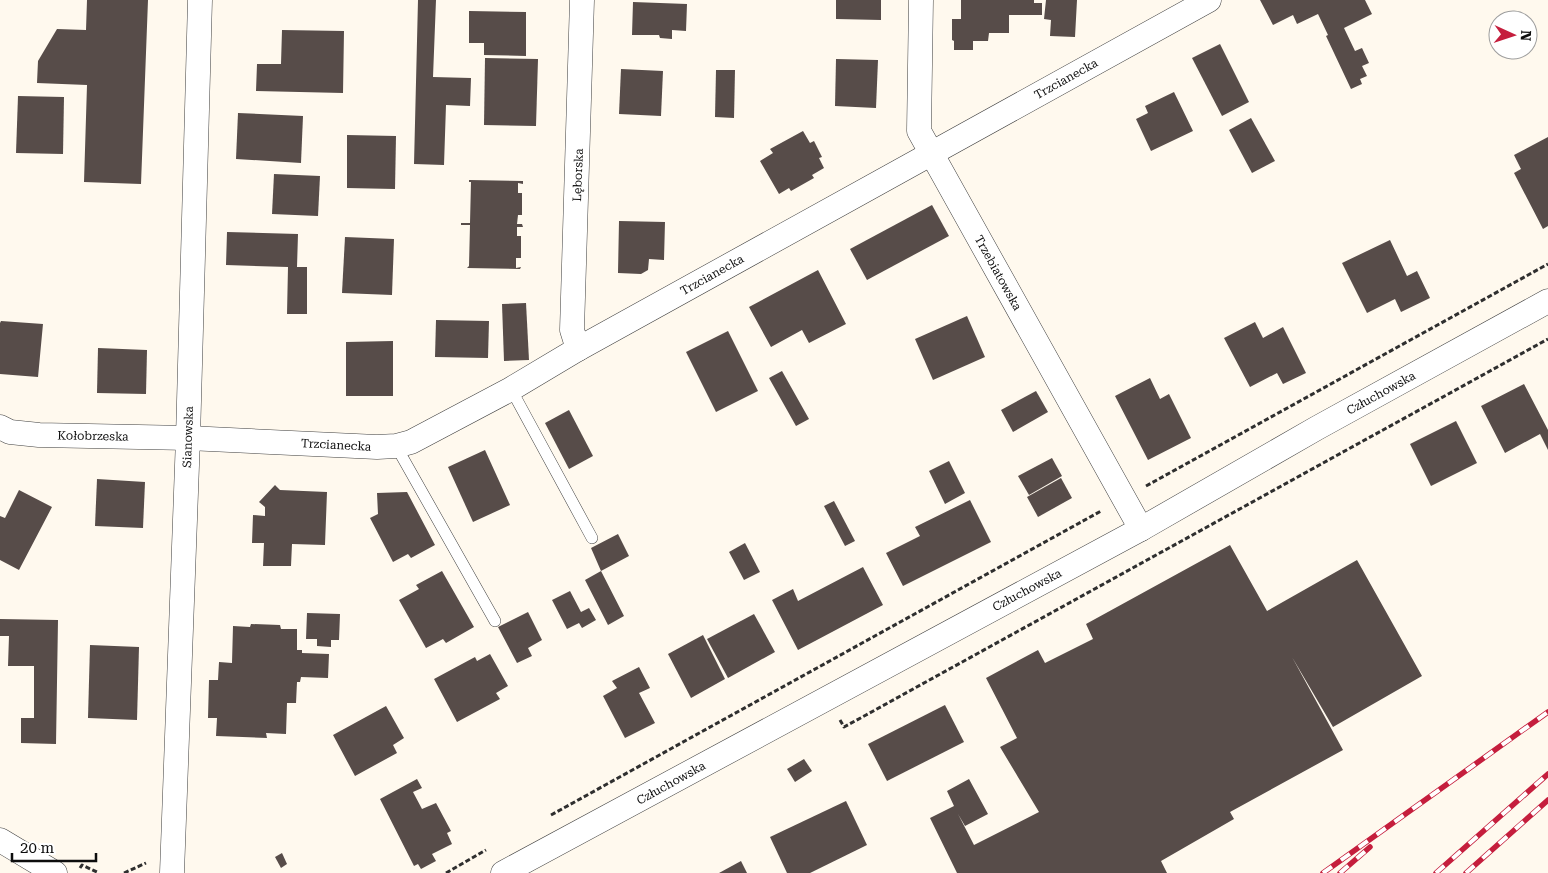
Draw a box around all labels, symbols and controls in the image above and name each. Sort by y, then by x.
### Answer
north arrow [1488,10,1538,60]
text: N [1518,30,1534,42]
street label: Trzcianecka [1032,56,1101,102]
street label: Lęborska [570,148,586,202]
street label: Trzebiatowska [972,233,1025,313]
street label: Trzcianecka [678,252,747,298]
street label: Człuchowska [1344,368,1418,418]
street label: Sianowska [180,405,196,468]
street label: Kołobrzeska [57,428,129,444]
street label: Trzcianecka [301,436,372,454]
street label: Człuchowska [990,566,1064,614]
street label: Człuchowska [634,758,708,808]
scale bar [12,830,96,862]
text: 20 m [20,839,55,857]

